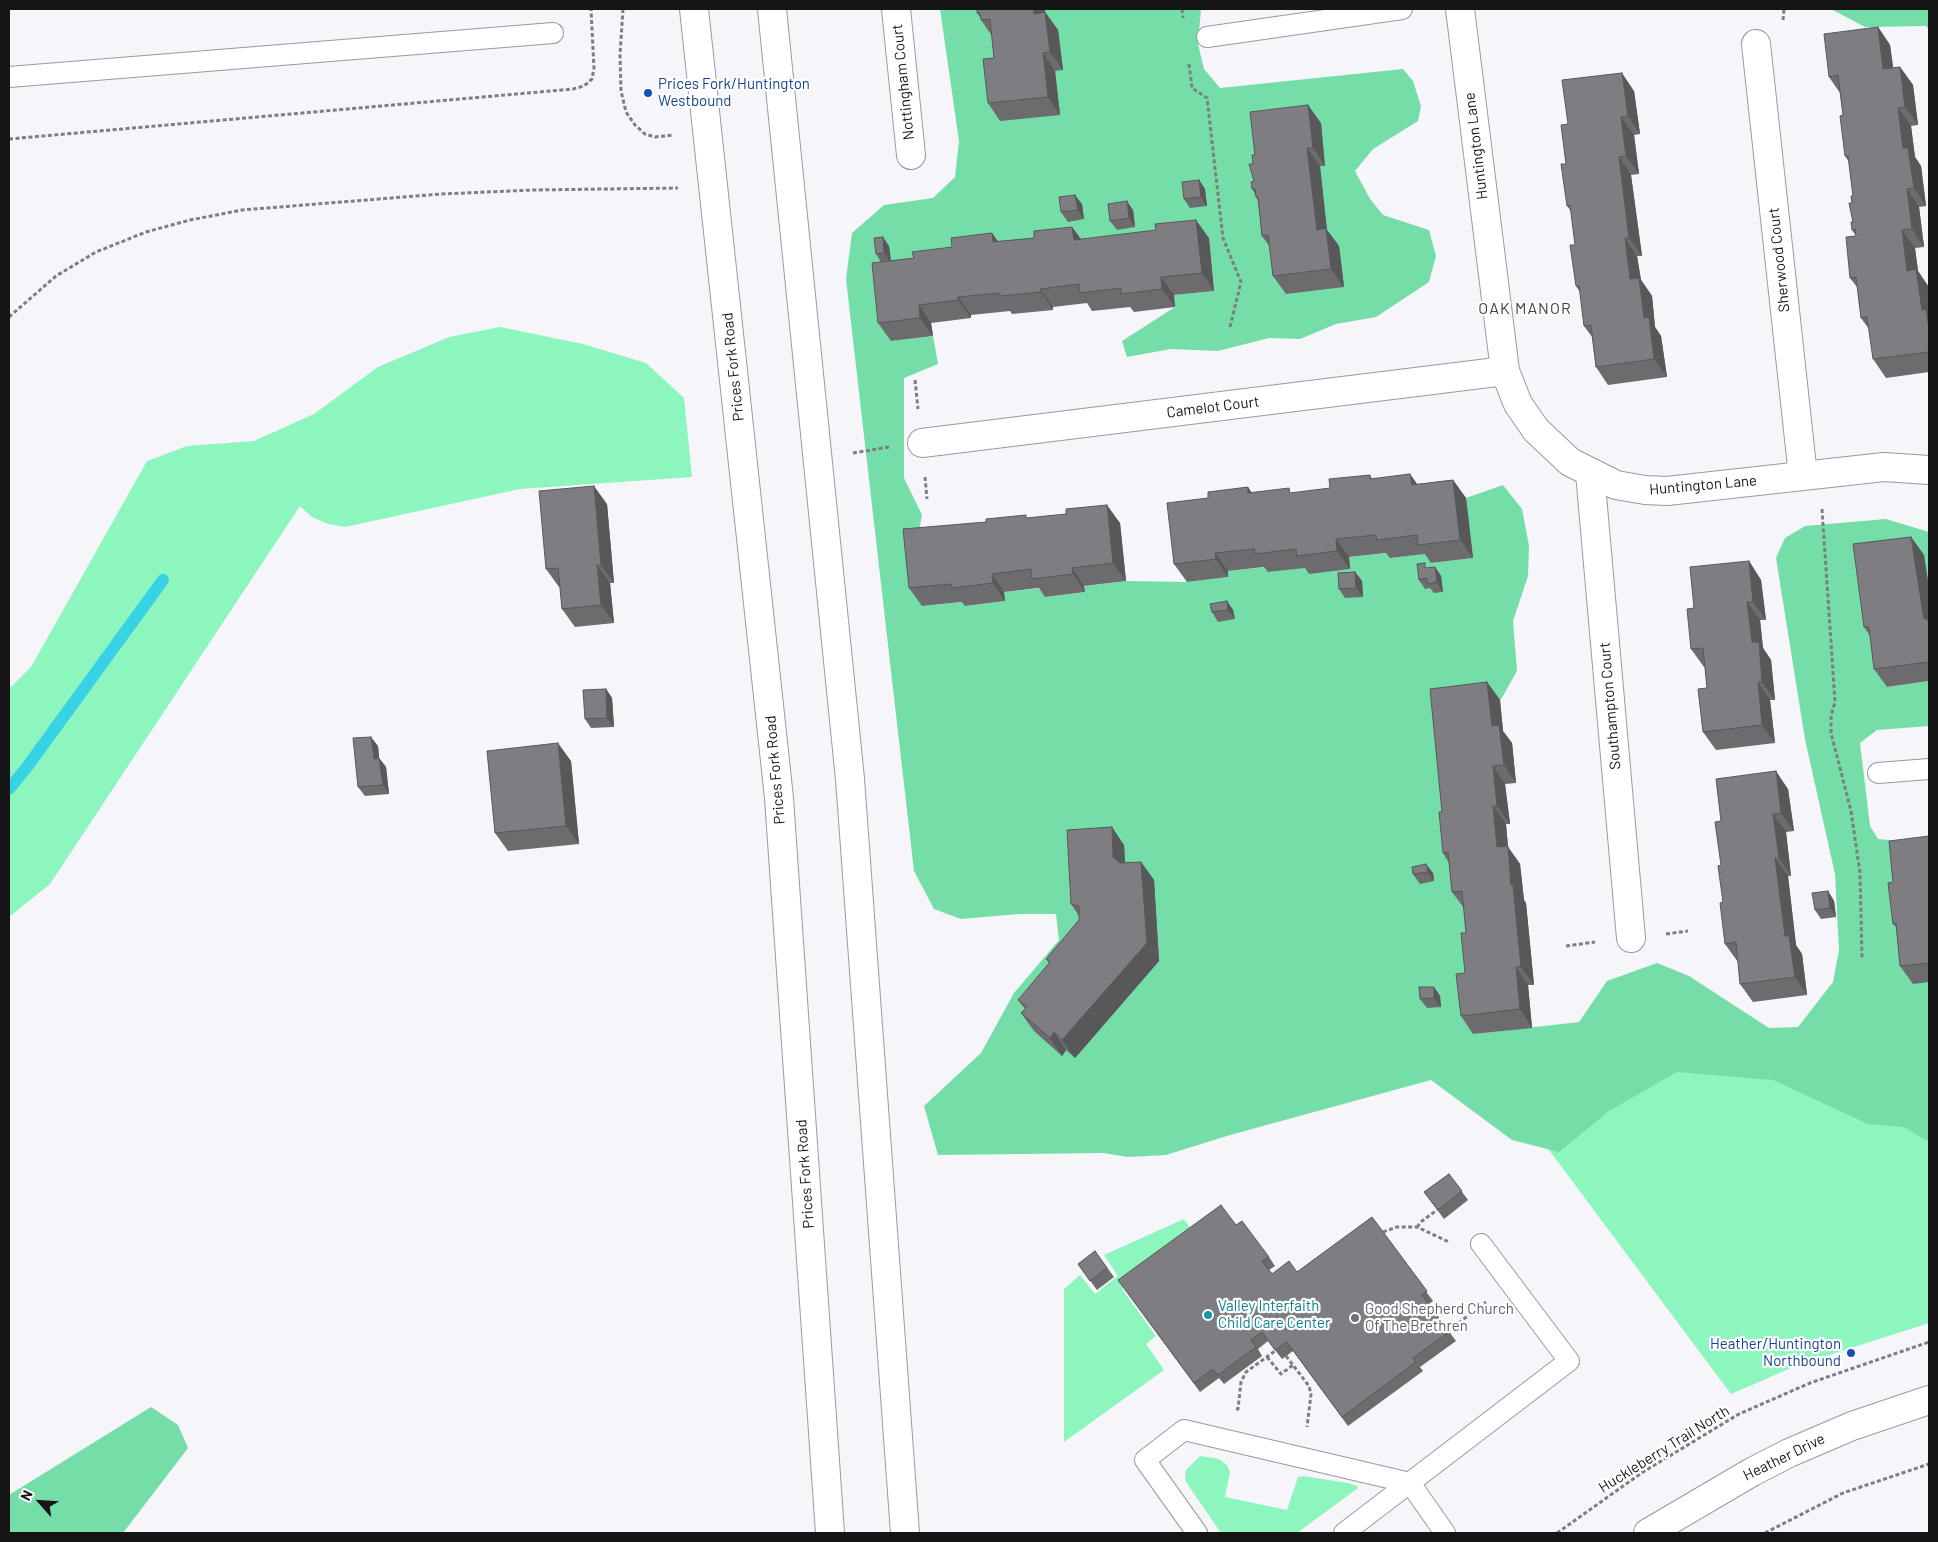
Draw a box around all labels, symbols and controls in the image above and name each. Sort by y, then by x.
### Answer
street label: Nottingham Court [888,23,918,141]
place label: Prices Fork/Huntington Westbound [658,75,810,110]
marker: Prices Fork/Huntington Westbound [642,87,654,99]
street label: Huntington Lane [1460,91,1492,201]
street label: Sherwood Court [1765,207,1793,313]
district label: OAK MANOR [1477,299,1573,319]
street label: Prices Fork Road [718,312,748,422]
street label: Camelot Court [1166,392,1260,422]
street label: Huntington Lane [1648,471,1758,499]
street label: Southampton Court [1595,642,1625,770]
street label: Prices Fork Road [761,715,789,825]
street label: Prices Fork Road [792,1119,818,1229]
place label: Valley Interfaith Child Care Center [1218,1297,1331,1332]
place label: Good Shepherd Church Of The Brethren [1365,1300,1514,1335]
marker: Valley Interfaith Child Care Center [1202,1309,1214,1321]
marker: Good Shepherd Church Of The Brethren [1349,1312,1361,1324]
place label: Heather/Huntington Northbound [1710,1335,1841,1370]
marker: Heather/Huntington Northbound [1845,1347,1857,1359]
street label: Huckleberry Trail North [1595,1401,1733,1497]
street label: Heather Drive [1740,1429,1828,1485]
north arrow [15,1477,65,1527]
text: N [16,1487,36,1503]

